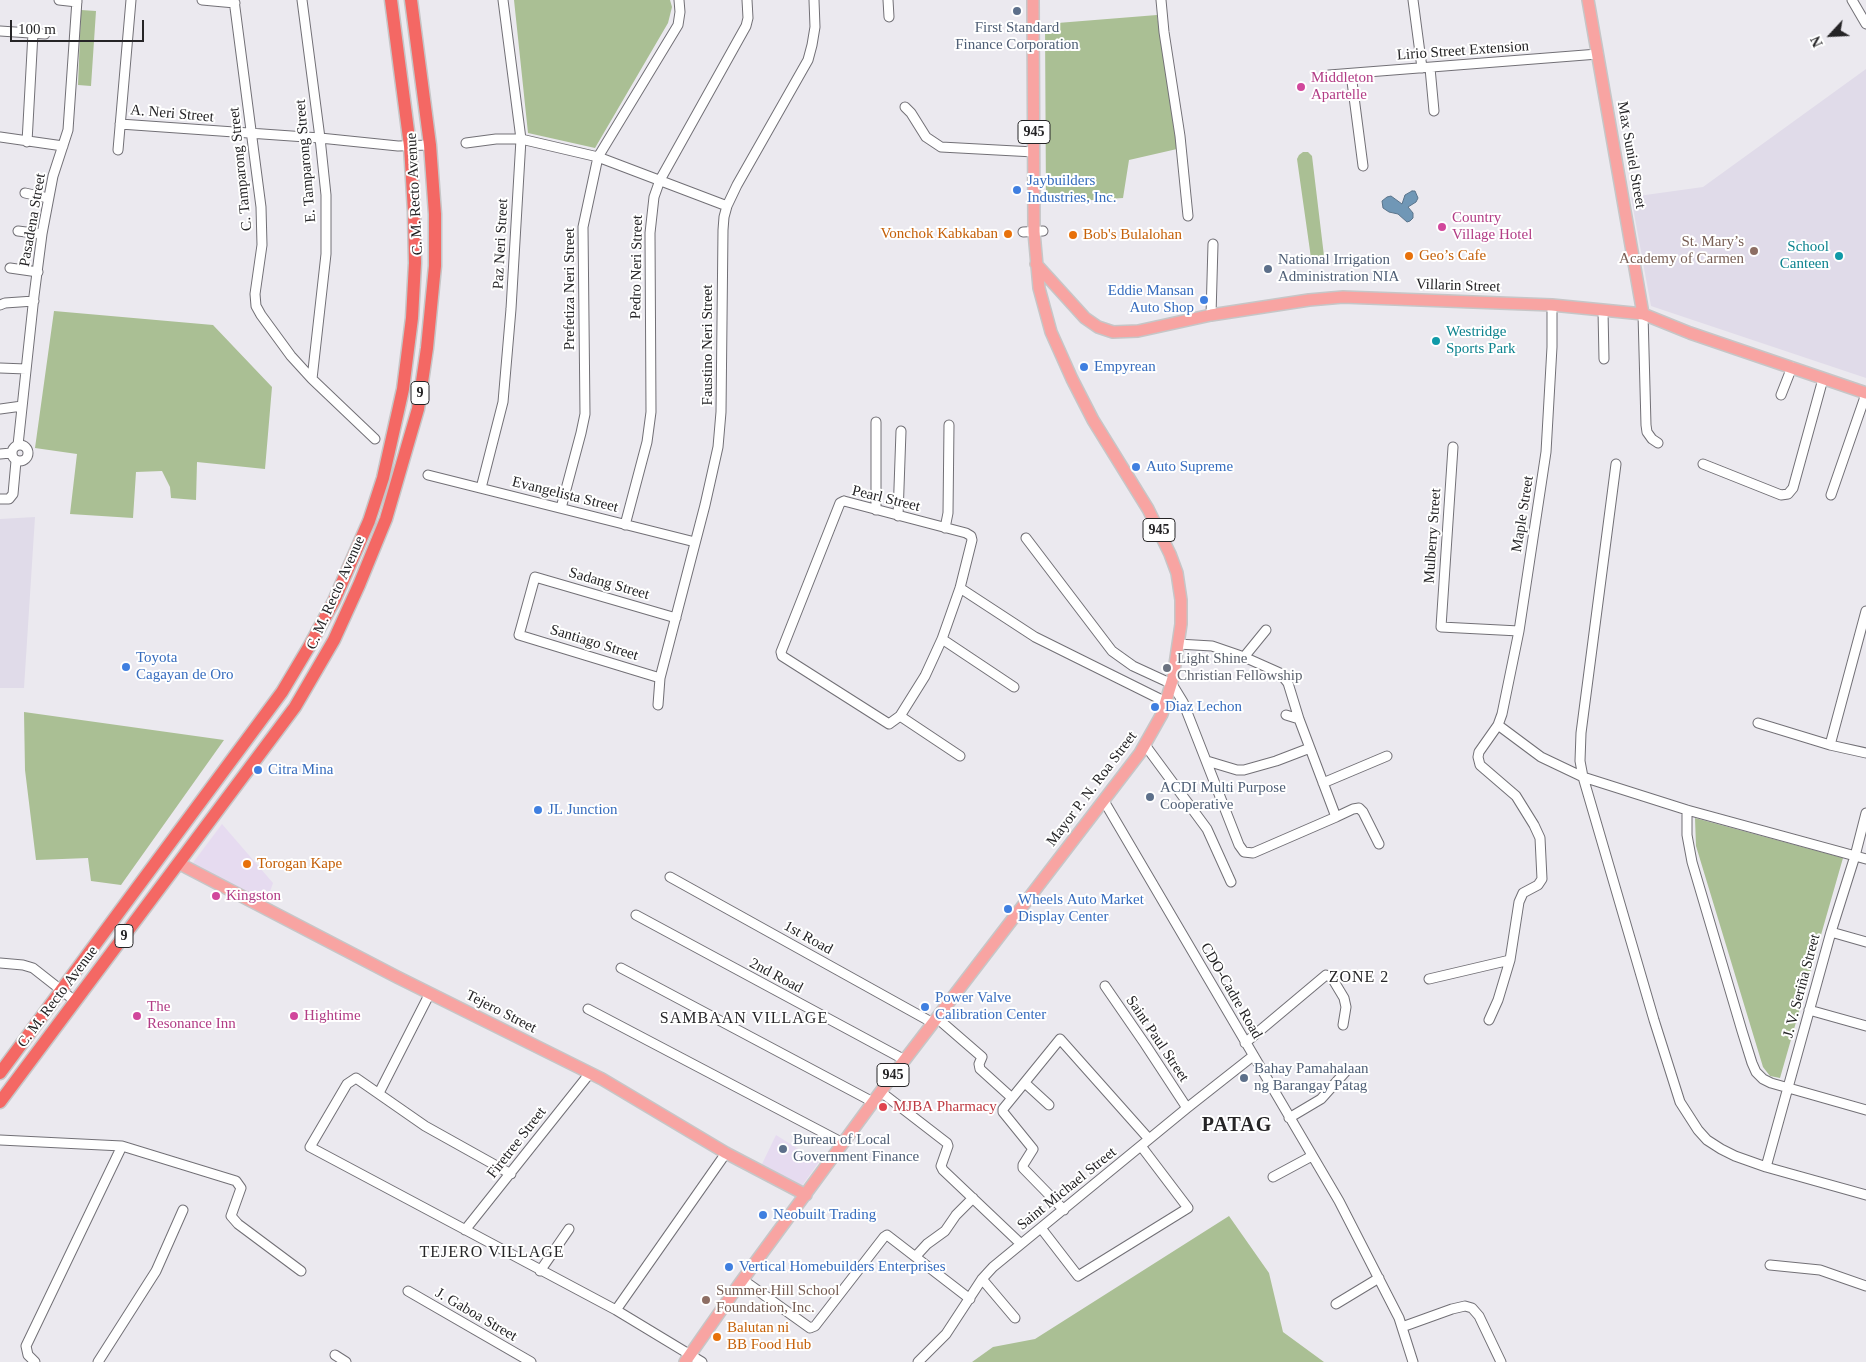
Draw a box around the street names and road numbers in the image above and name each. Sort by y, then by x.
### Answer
street label: Lirio Street Extension [1396,37,1530,65]
street label: E. Tamparong Street [292,99,320,223]
street label: Max Suniel Street [1613,100,1649,210]
street label: A. Neri Street [130,101,214,127]
street label: C. Tamparong Street [226,106,256,232]
road number: 945 [1018,120,1050,144]
street label: C. M. Recto Avenue [403,132,427,256]
street label: Pasadena Street [16,172,50,268]
street label: Paz Neri Street [490,198,512,290]
street label: Pedro Neri Street [627,215,647,319]
street label: Prefetiza Neri Street [561,228,579,350]
street label: Villarin Street [1415,276,1501,296]
street label: Faustino Neri Street [699,285,717,405]
road number: 9 [411,382,429,404]
street label: Evangelista Street [510,473,620,517]
street label: Maple Street [1508,475,1538,553]
street label: Pearl Street [850,482,922,516]
street label: Mulberry Street [1421,488,1445,584]
road number: 945 [1143,518,1175,542]
street label: C. M. Recto Avenue [303,533,369,653]
street label: Sadang Street [567,564,651,604]
street label: Santiago Street [548,621,640,665]
street label: Mayor P. N. Roa Street [1043,728,1141,850]
street label: 1st Road [780,917,836,959]
road number: 9 [115,924,133,948]
street label: J. V. Seriña Street [1779,932,1825,1040]
street label: CDO-Cadre Road [1196,940,1266,1042]
street label: C. M. Recto Avenue [14,943,102,1051]
street label: 2nd Road [746,954,806,998]
street label: Tejero Street [463,987,539,1037]
street label: Saint Paul Street [1122,993,1192,1085]
road number: 945 [877,1064,909,1086]
street label: Firetree Street [484,1104,550,1182]
street label: Saint Michael Street [1014,1143,1120,1235]
street label: J. Gaboa Street [432,1284,520,1346]

